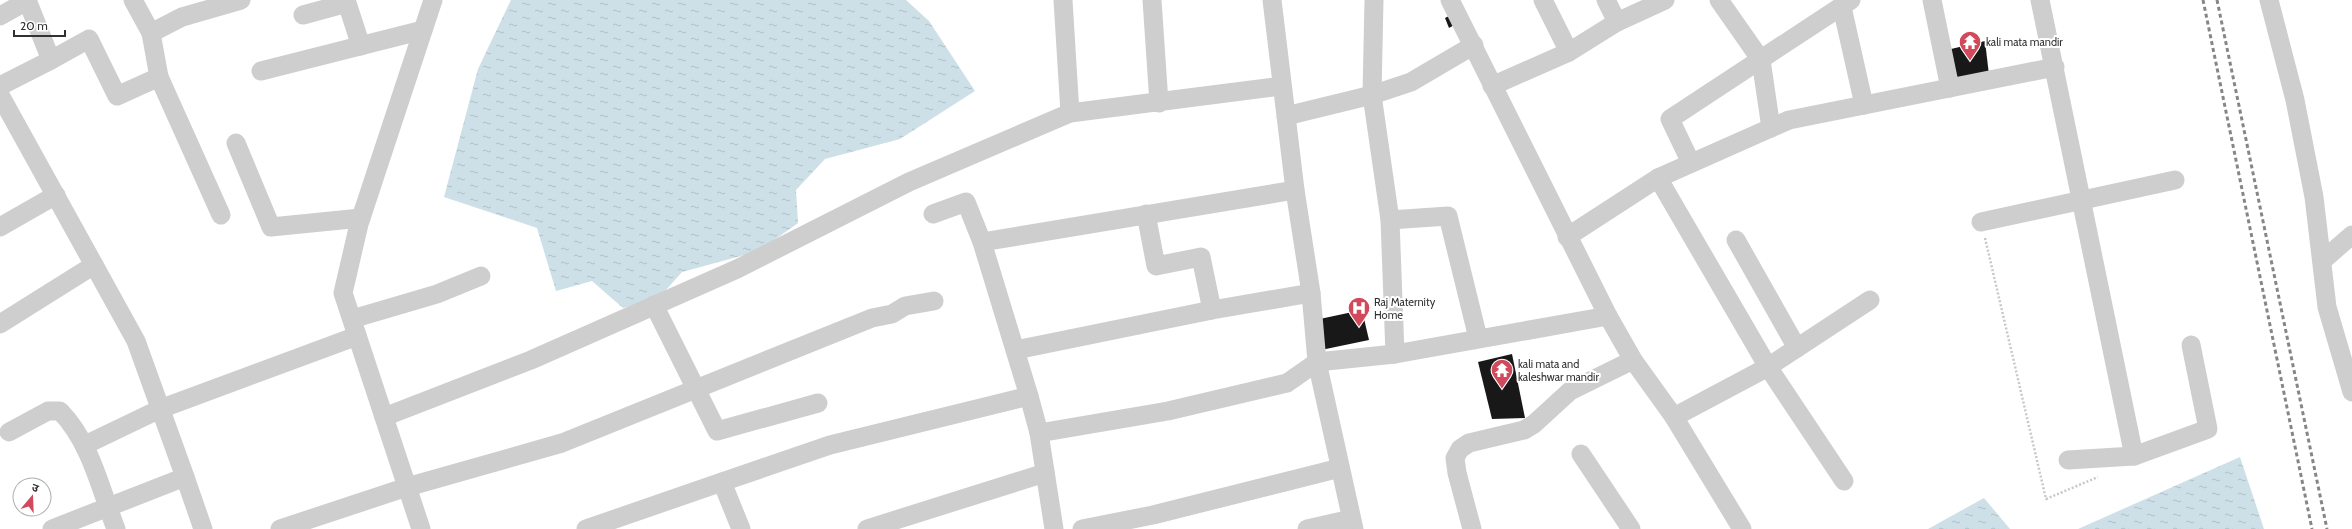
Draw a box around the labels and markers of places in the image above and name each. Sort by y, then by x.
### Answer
temple icon: kali mata mandir [1957,29,1983,62]
place label: kali mata mandir [1986,35,2063,49]
hospital icon: Raj Maternity Home [1346,295,1372,328]
place label: Raj Maternity Home [1374,295,1436,322]
temple icon: kali mata and kaleshwar mandir [1489,357,1515,390]
place label: kali mata and kaleshwar mandir [1518,357,1599,384]

